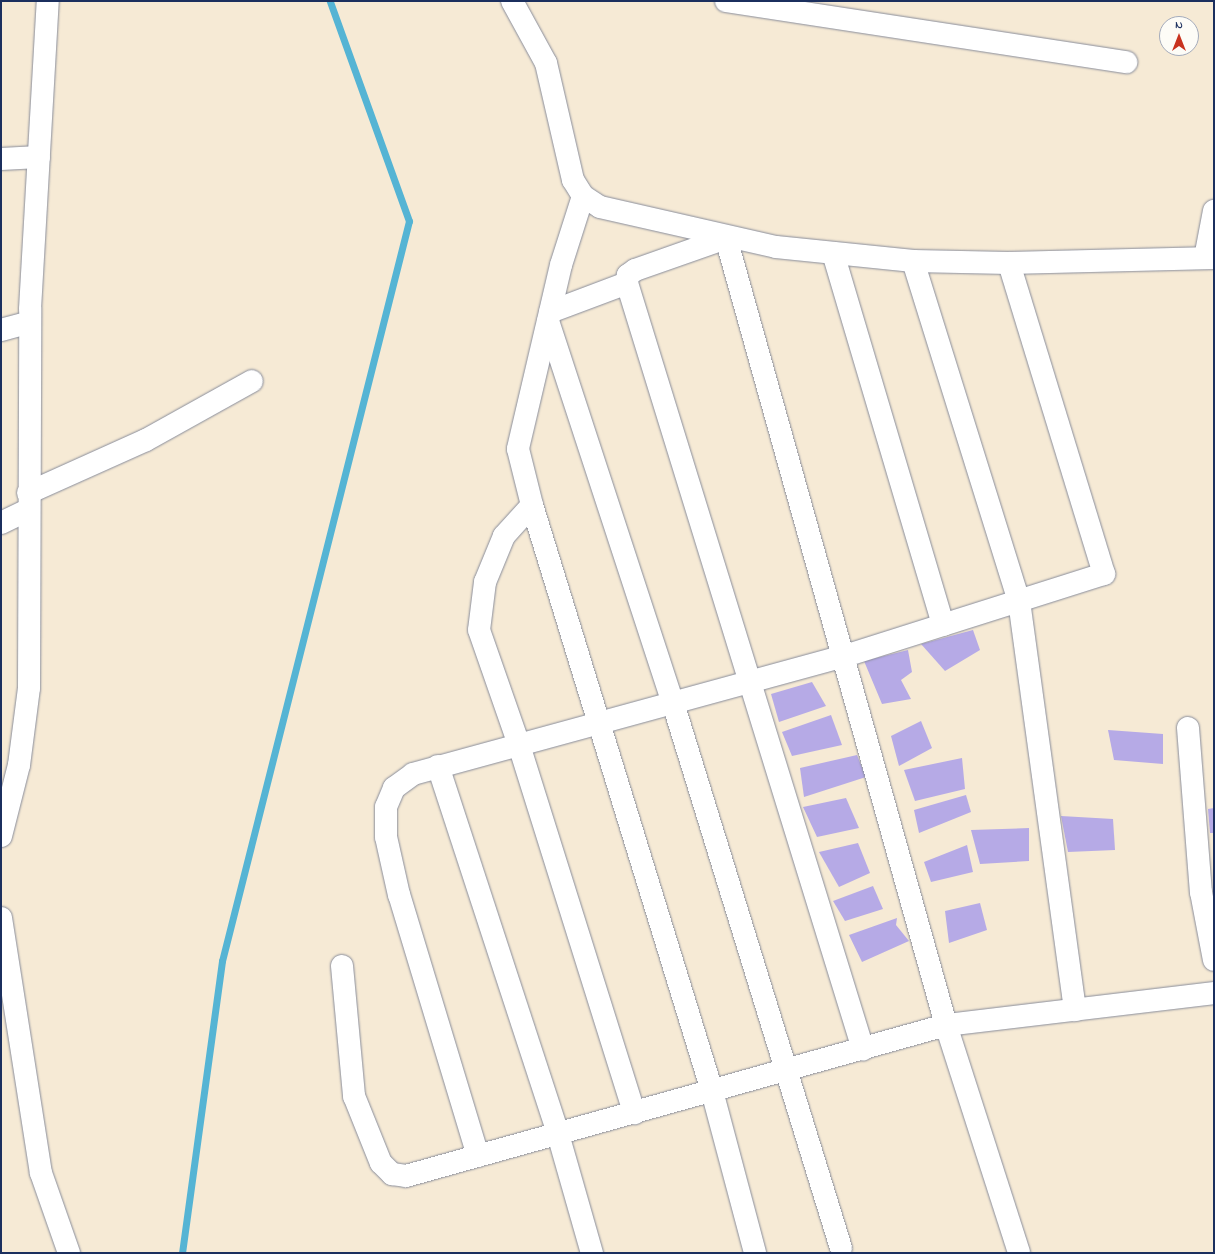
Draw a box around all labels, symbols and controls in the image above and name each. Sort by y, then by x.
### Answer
north arrow [1159,16,1199,56]
text: N [1175,17,1183,33]

